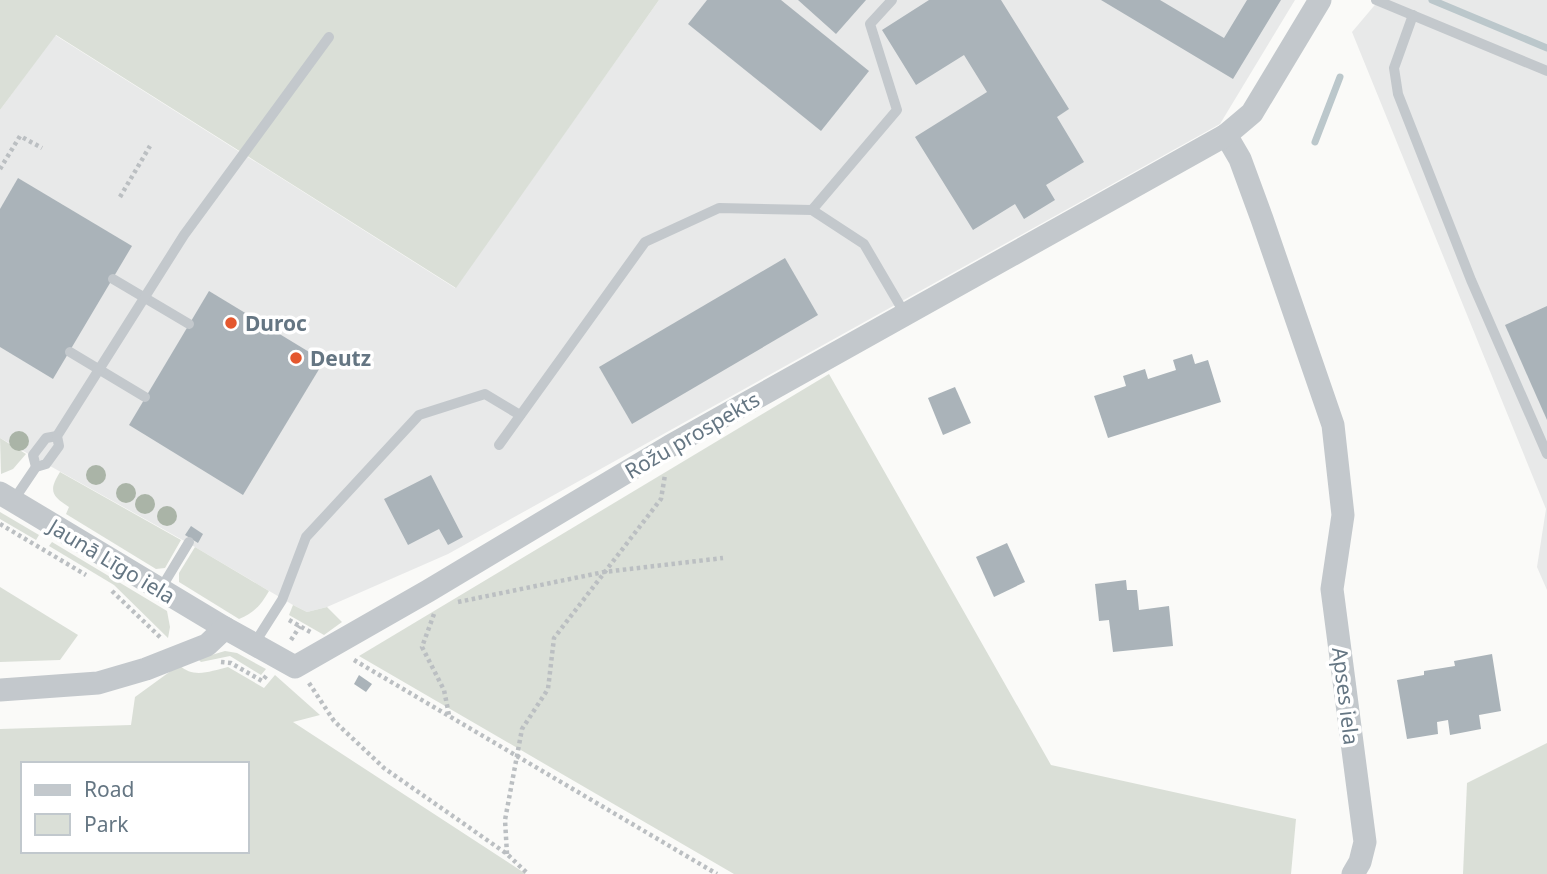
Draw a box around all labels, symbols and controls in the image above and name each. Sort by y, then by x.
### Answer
place label: Duroc [245,309,307,337]
marker: Duroc [223,315,239,331]
place label: Deutz [310,344,371,372]
marker: Deutz [288,350,304,366]
street label: Rožu prospekts [619,385,765,485]
street label: Jaunā Līgo iela [42,511,180,610]
street label: Apses iela [1326,646,1366,746]
legend [21,762,248,853]
text: Road [84,775,134,803]
text: Park [84,810,129,838]

